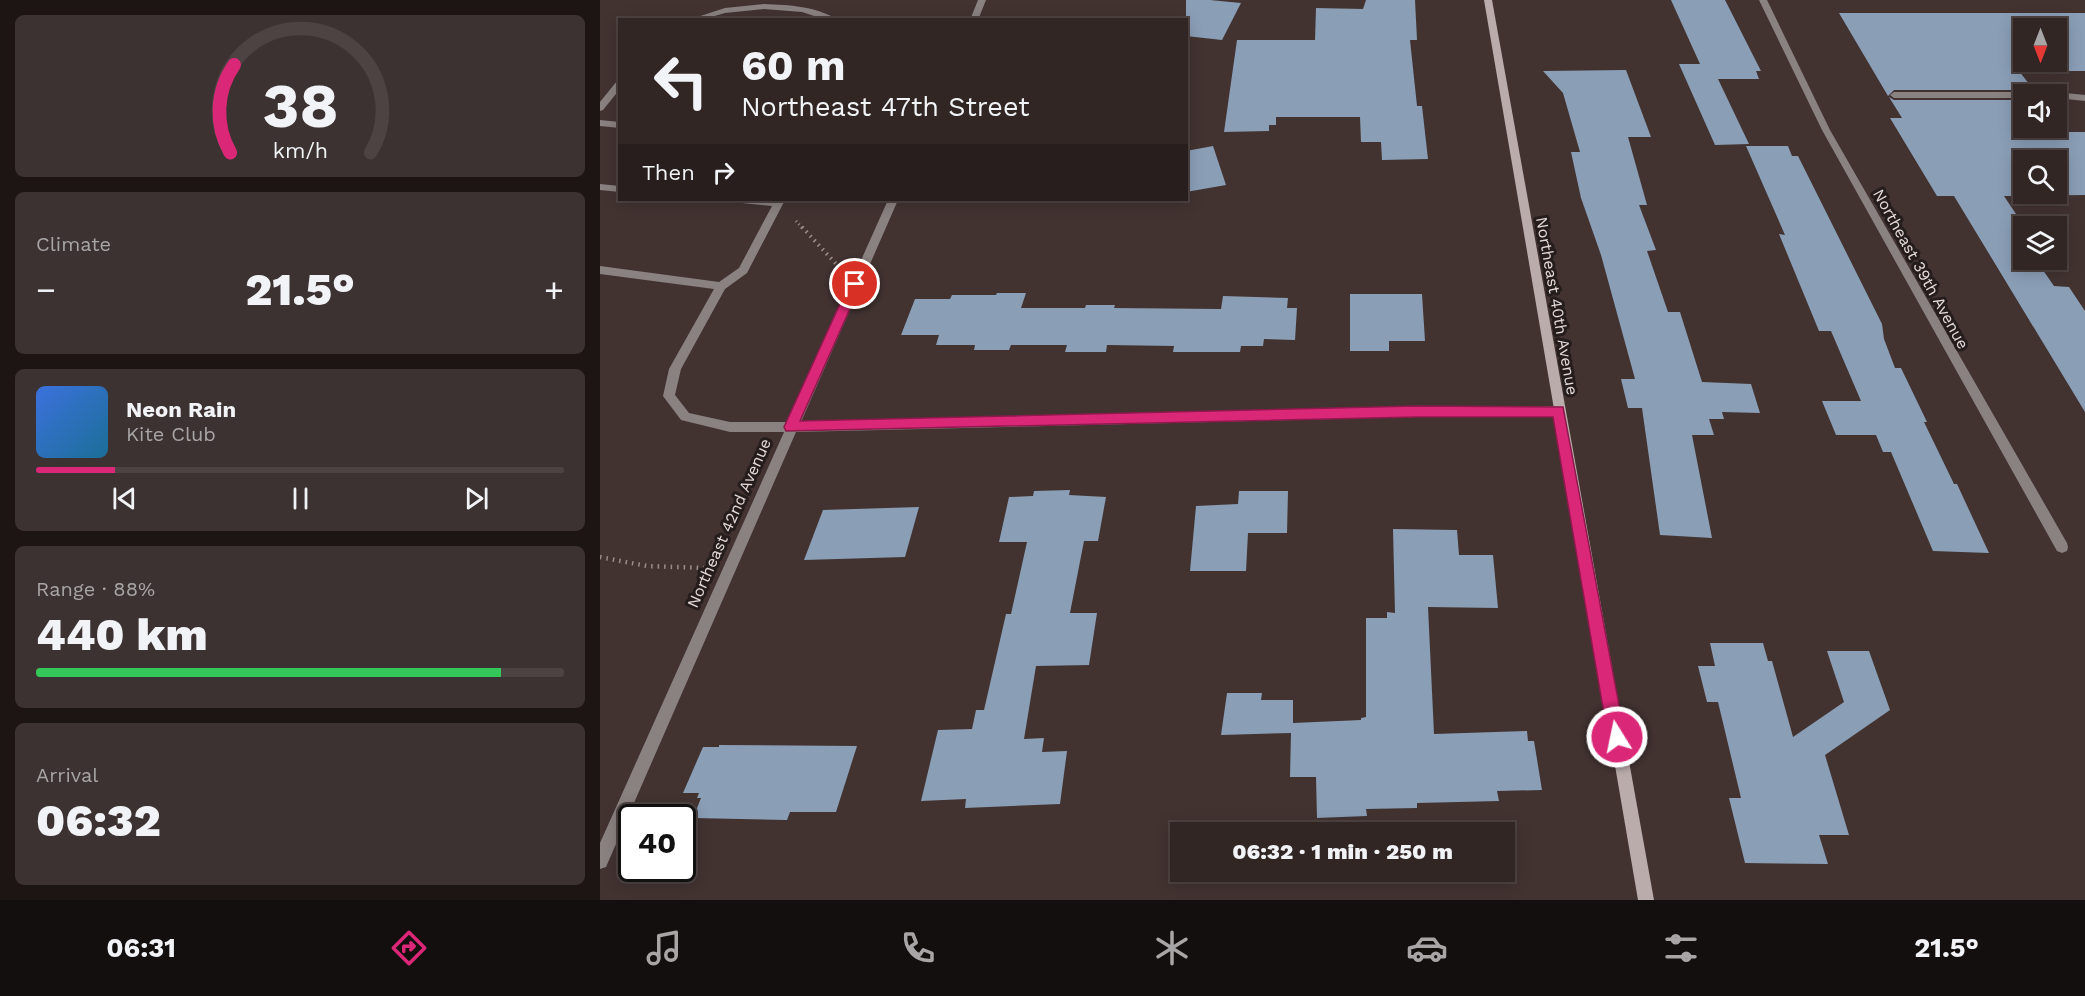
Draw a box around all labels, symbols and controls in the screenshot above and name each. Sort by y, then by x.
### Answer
north arrow [2013,18,2067,72]
map controls [2013,18,2067,270]
text: 60 m [741,41,845,90]
icon: left [642,42,720,120]
text: 38 [262,69,338,142]
button: sound [2013,84,2067,138]
text: Northeast 47th Street [741,91,1029,123]
text: km/h [272,138,328,163]
button: search [2013,150,2067,204]
icon: right [707,156,740,189]
text: Then [642,160,695,185]
street label: Northeast 39th Avenue [1869,186,1973,352]
street label: Northeast 40th Avenue [1532,215,1582,397]
button: layers [2013,216,2067,270]
text: Climate [36,232,111,256]
pin [829,258,880,309]
text: 21.5° [245,263,355,316]
icon: arrive [838,267,871,300]
text: − [36,270,56,309]
text: + [544,270,564,309]
text: Neon Rain [126,397,236,422]
text: Kite Club [126,422,216,446]
street label: Northeast 42nd Avenue [683,435,775,611]
icon: previous [108,482,141,515]
icon: pause [284,482,317,515]
icon: next [460,482,493,515]
text: Range · 88% [36,577,155,601]
text: 440 km [36,608,208,661]
position arrow [1585,705,1649,769]
text: Arrival [36,763,98,787]
text: 06:32 [36,794,161,847]
speed limit sign: 40 [618,804,696,882]
text: 06:32 · 1 min · 250 m [1232,839,1453,864]
icon: directions [388,927,430,969]
icon: music [643,927,685,969]
icon: phone [897,927,939,969]
icon: climate [1151,927,1193,969]
icon: car [1406,927,1448,969]
icon: filters [1660,927,1702,969]
text: 06:31 [106,932,176,964]
text: 21.5° [1914,932,1979,964]

